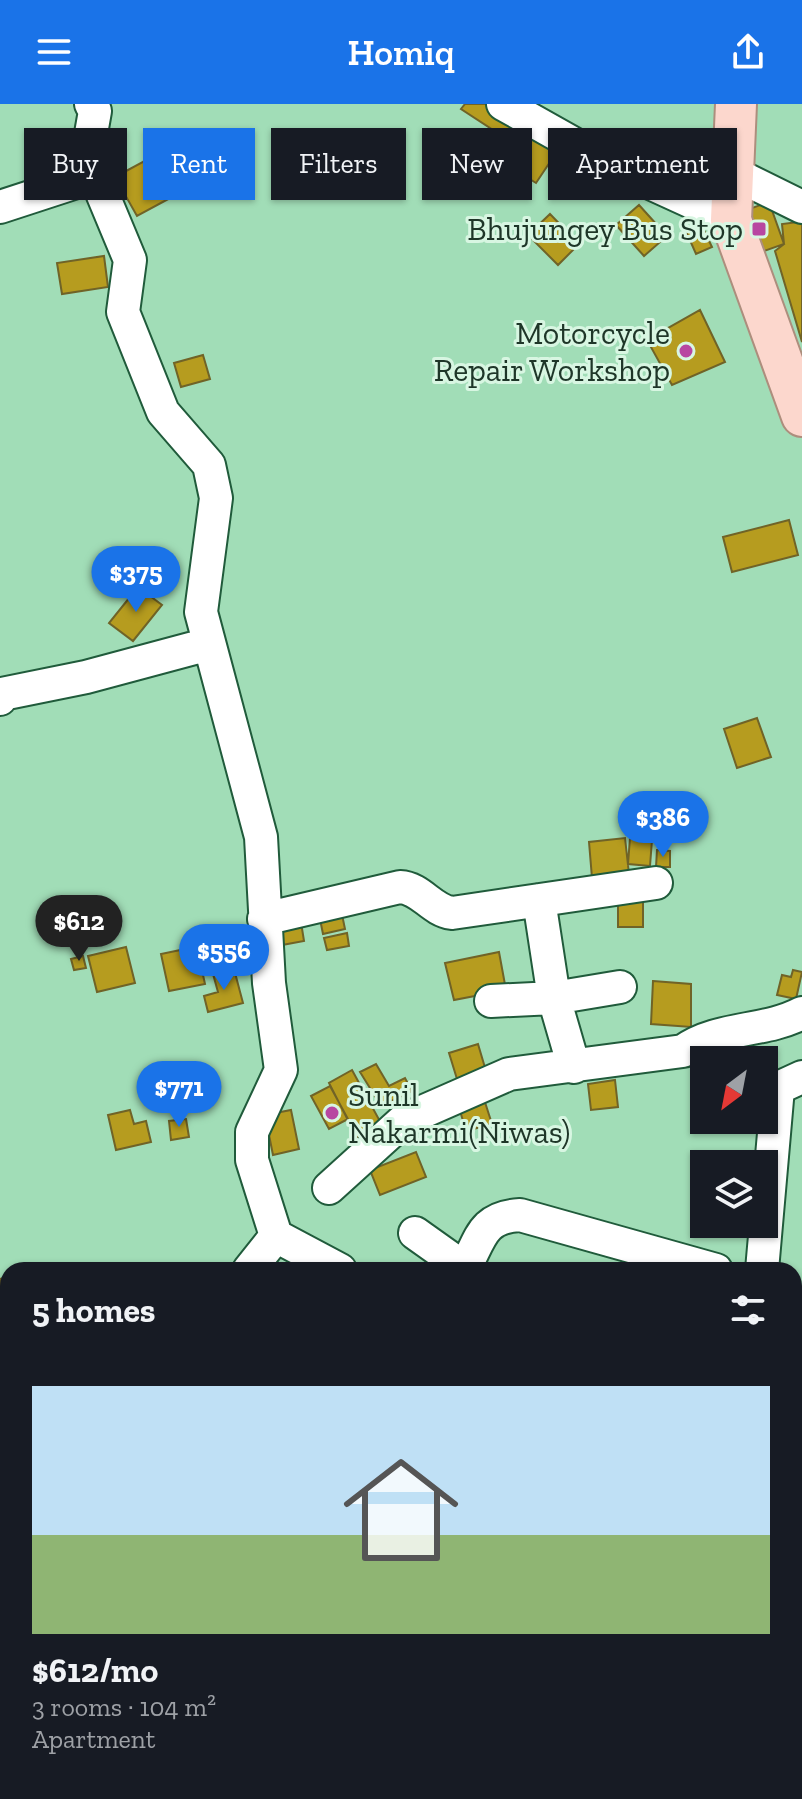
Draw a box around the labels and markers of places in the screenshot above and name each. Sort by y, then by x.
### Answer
place label: Bhujungey Bus Stop [467,210,743,248]
marker: Bhujungey Bus Stop [750,220,768,238]
place label: Motorcycle Repair Workshop [434,314,670,389]
marker: Motorcycle Repair Workshop [677,342,695,360]
pin: $375 [89,546,183,614]
pin: $386 [616,791,710,859]
pin: $612 [32,895,126,963]
pin: $556 [177,924,271,992]
pin: $771 [132,1061,226,1129]
place label: Sunil Nakarmi(Niwas) [348,1076,570,1151]
marker: Sunil Nakarmi(Niwas) [323,1104,341,1122]

